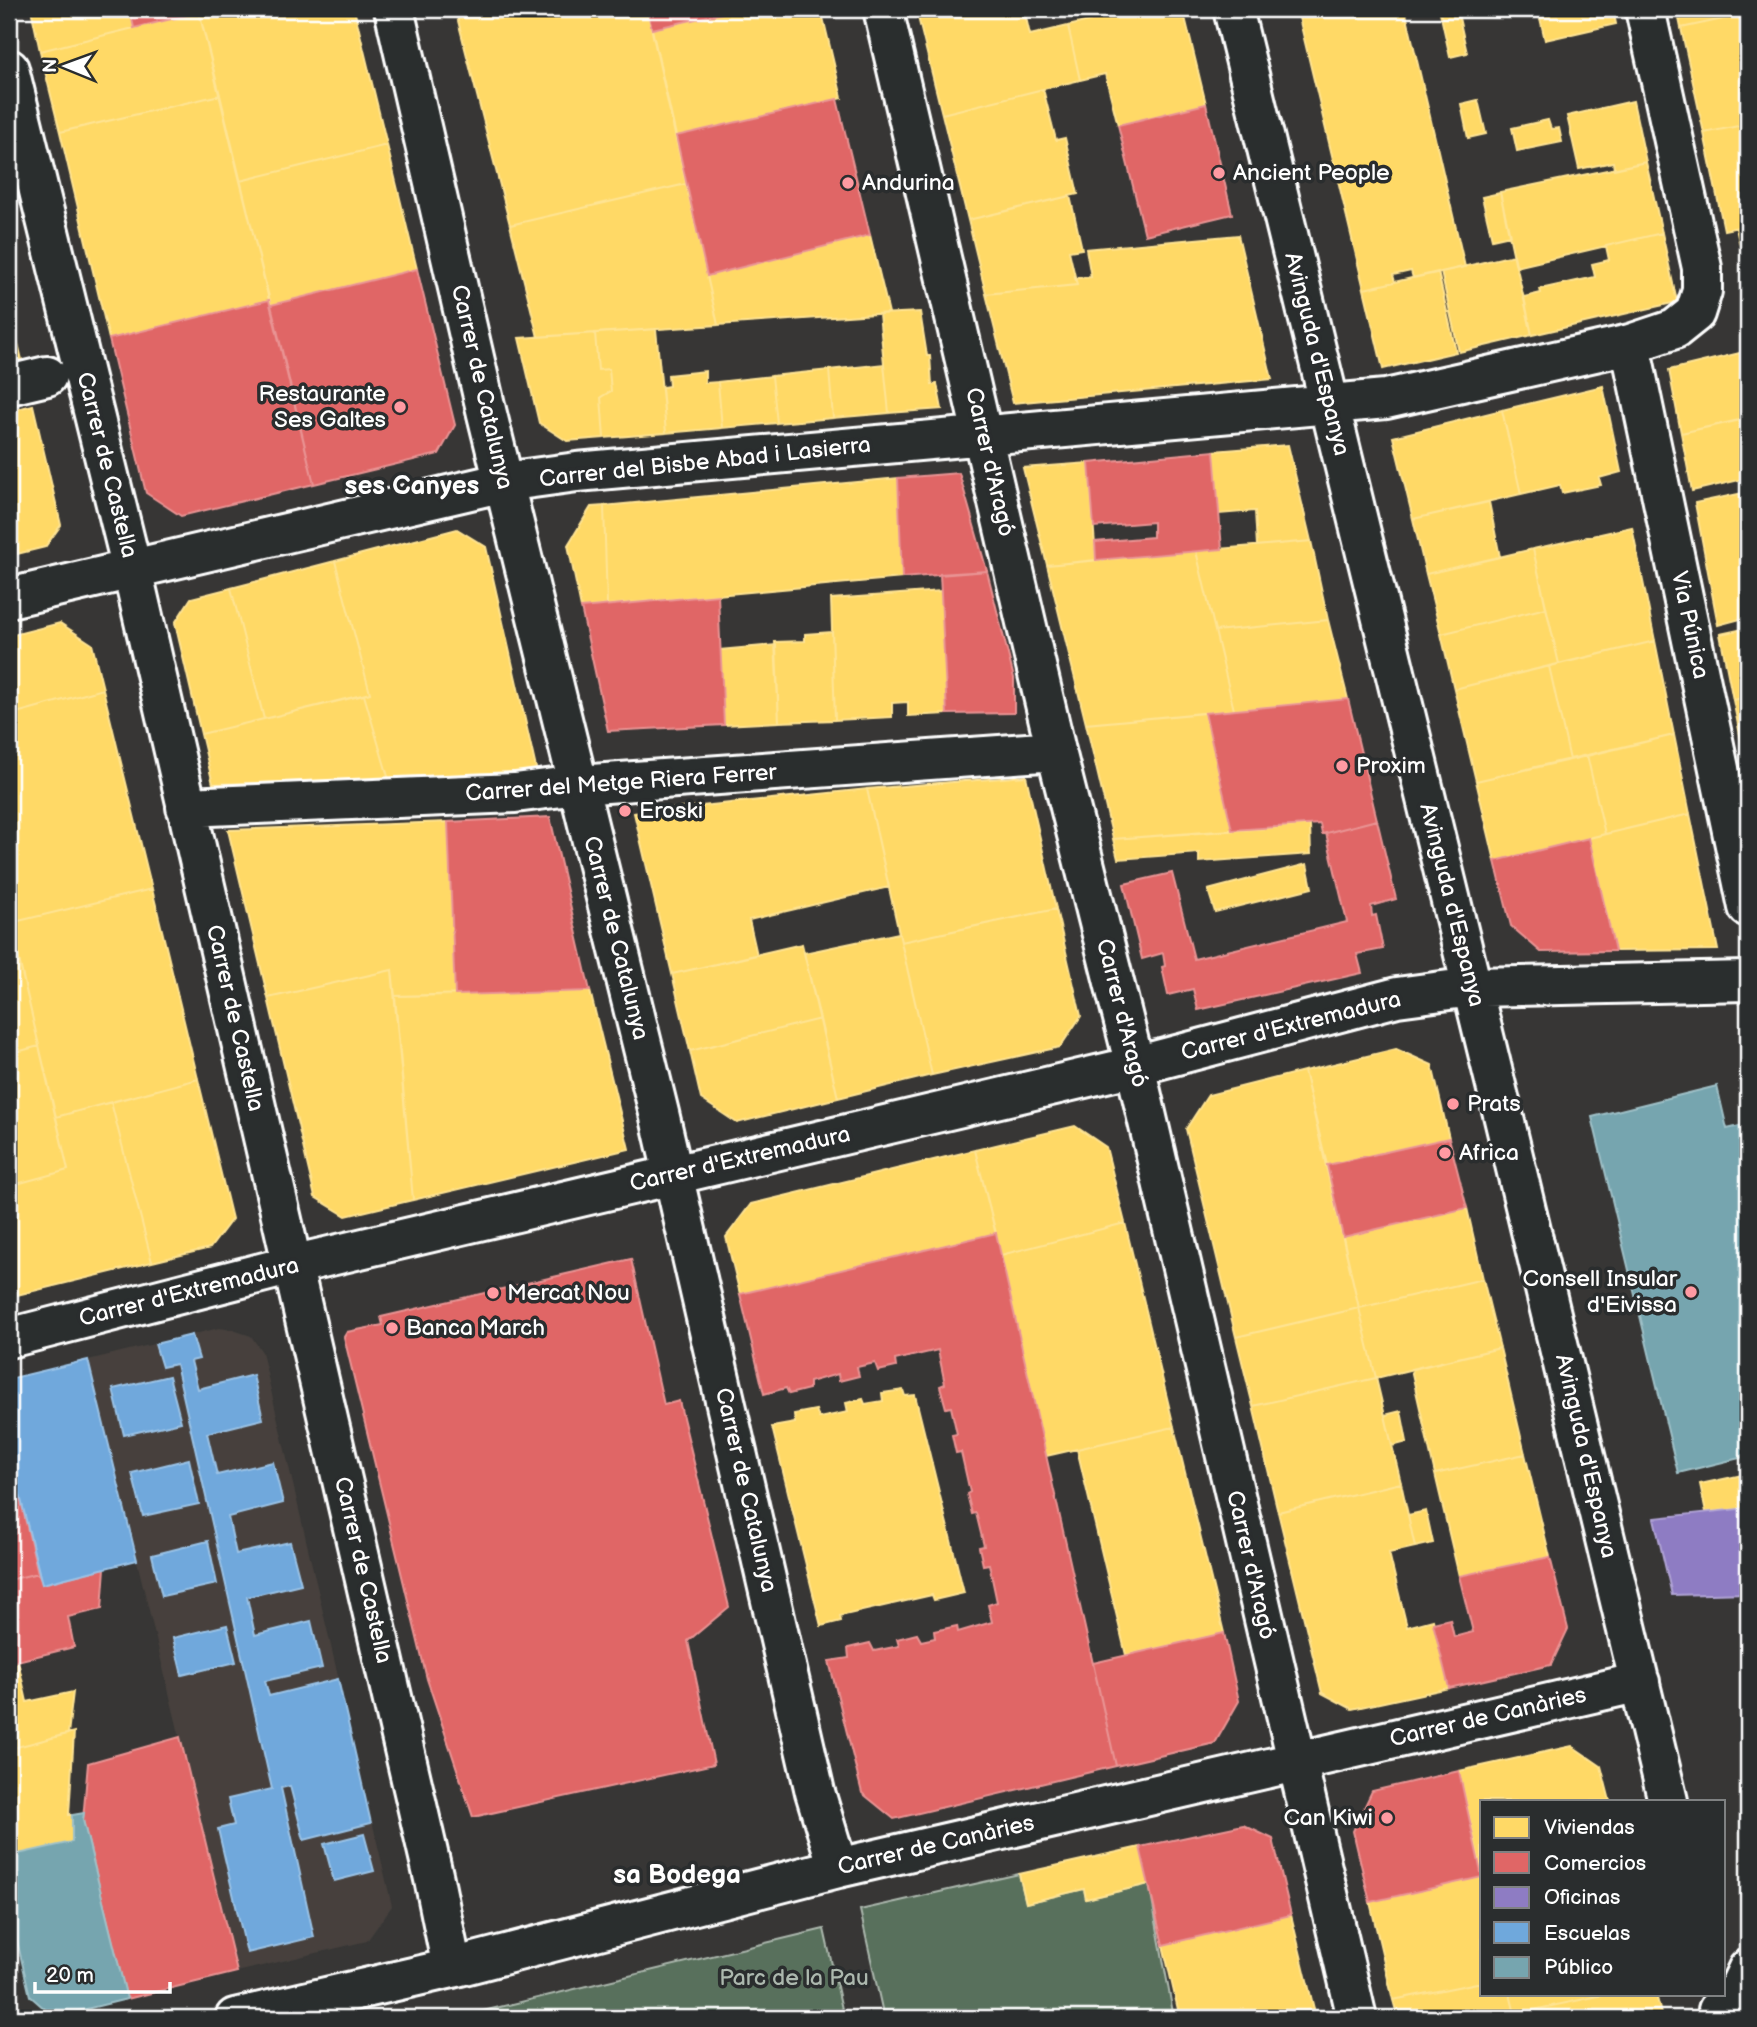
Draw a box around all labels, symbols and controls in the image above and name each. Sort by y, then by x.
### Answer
north arrow [32,32,102,102]
text: N [39,58,62,73]
place label: Ancient People [1233,159,1390,187]
marker: Ancient People [1211,165,1227,181]
place label: Andurina [862,169,955,197]
marker: Andurina [840,175,856,191]
street label: Avinguda d'Espanya [1278,250,1356,458]
street label: Carrer de Catalunya [445,282,519,492]
street label: Carrer de Castella [70,369,144,561]
place label: Restaurante Ses Galtes [259,380,386,434]
street label: Carrer d'Aragó [959,385,1021,539]
marker: Restaurante Ses Galtes [392,399,408,415]
street label: Carrer del Bisbe Abad i Lasierra [538,431,872,493]
district label: ses Canyes [345,471,480,502]
street label: Via Púnica [1665,569,1715,681]
place label: Proxim [1356,752,1426,780]
street label: Carrer del Metge Riera Ferrer [464,758,778,808]
marker: Proxim [1334,758,1350,774]
place label: Eroski [639,797,703,825]
street label: Avinguda d'Espanya [1413,801,1491,1009]
marker: Eroski [617,803,633,819]
street label: Carrer de Catalunya [577,833,655,1043]
street label: Carrer de Castella [200,922,270,1114]
street label: Carrer d'Aragó [1090,936,1154,1090]
street label: Carrer d'Extremadura [1178,985,1404,1067]
place label: Prats [1467,1090,1521,1118]
marker: Prats [1445,1096,1461,1112]
street label: Carrer d'Extremadura [627,1120,853,1198]
place label: Africa [1459,1139,1519,1167]
marker: Africa [1437,1145,1453,1161]
street label: Carrer d'Extremadura [76,1251,302,1333]
place label: Consell Insular d'Eivissa [1523,1265,1678,1319]
place label: Mercat Nou [507,1279,630,1307]
marker: Consell Insular d'Eivissa [1683,1284,1699,1300]
marker: Mercat Nou [485,1285,501,1301]
place label: Banca March [406,1314,545,1342]
marker: Banca March [384,1320,400,1336]
street label: Avinguda d'Espanya [1549,1351,1623,1561]
street label: Carrer de Catalunya [709,1385,783,1595]
street label: Carrer de Castella [328,1474,398,1666]
street label: Carrer d'Aragó [1220,1488,1282,1642]
street label: Carrer de Canàries [1387,1681,1589,1753]
legend [1480,1800,1726,1996]
place label: Can Kiwi [1283,1804,1373,1832]
street label: Carrer de Canàries [835,1809,1037,1881]
marker: Can Kiwi [1379,1810,1395,1826]
text: Viviendas [1544,1815,1635,1840]
text: Comercios [1544,1851,1646,1876]
district label: sa Bodega [613,1860,741,1891]
text: Oficinas [1544,1885,1620,1910]
text: Escuelas [1544,1921,1630,1946]
scale bar [35,1950,170,1994]
text: Público [1544,1955,1613,1980]
text: 20 m [46,1963,94,1988]
park label: Parc de la Pau [719,1964,869,1992]

